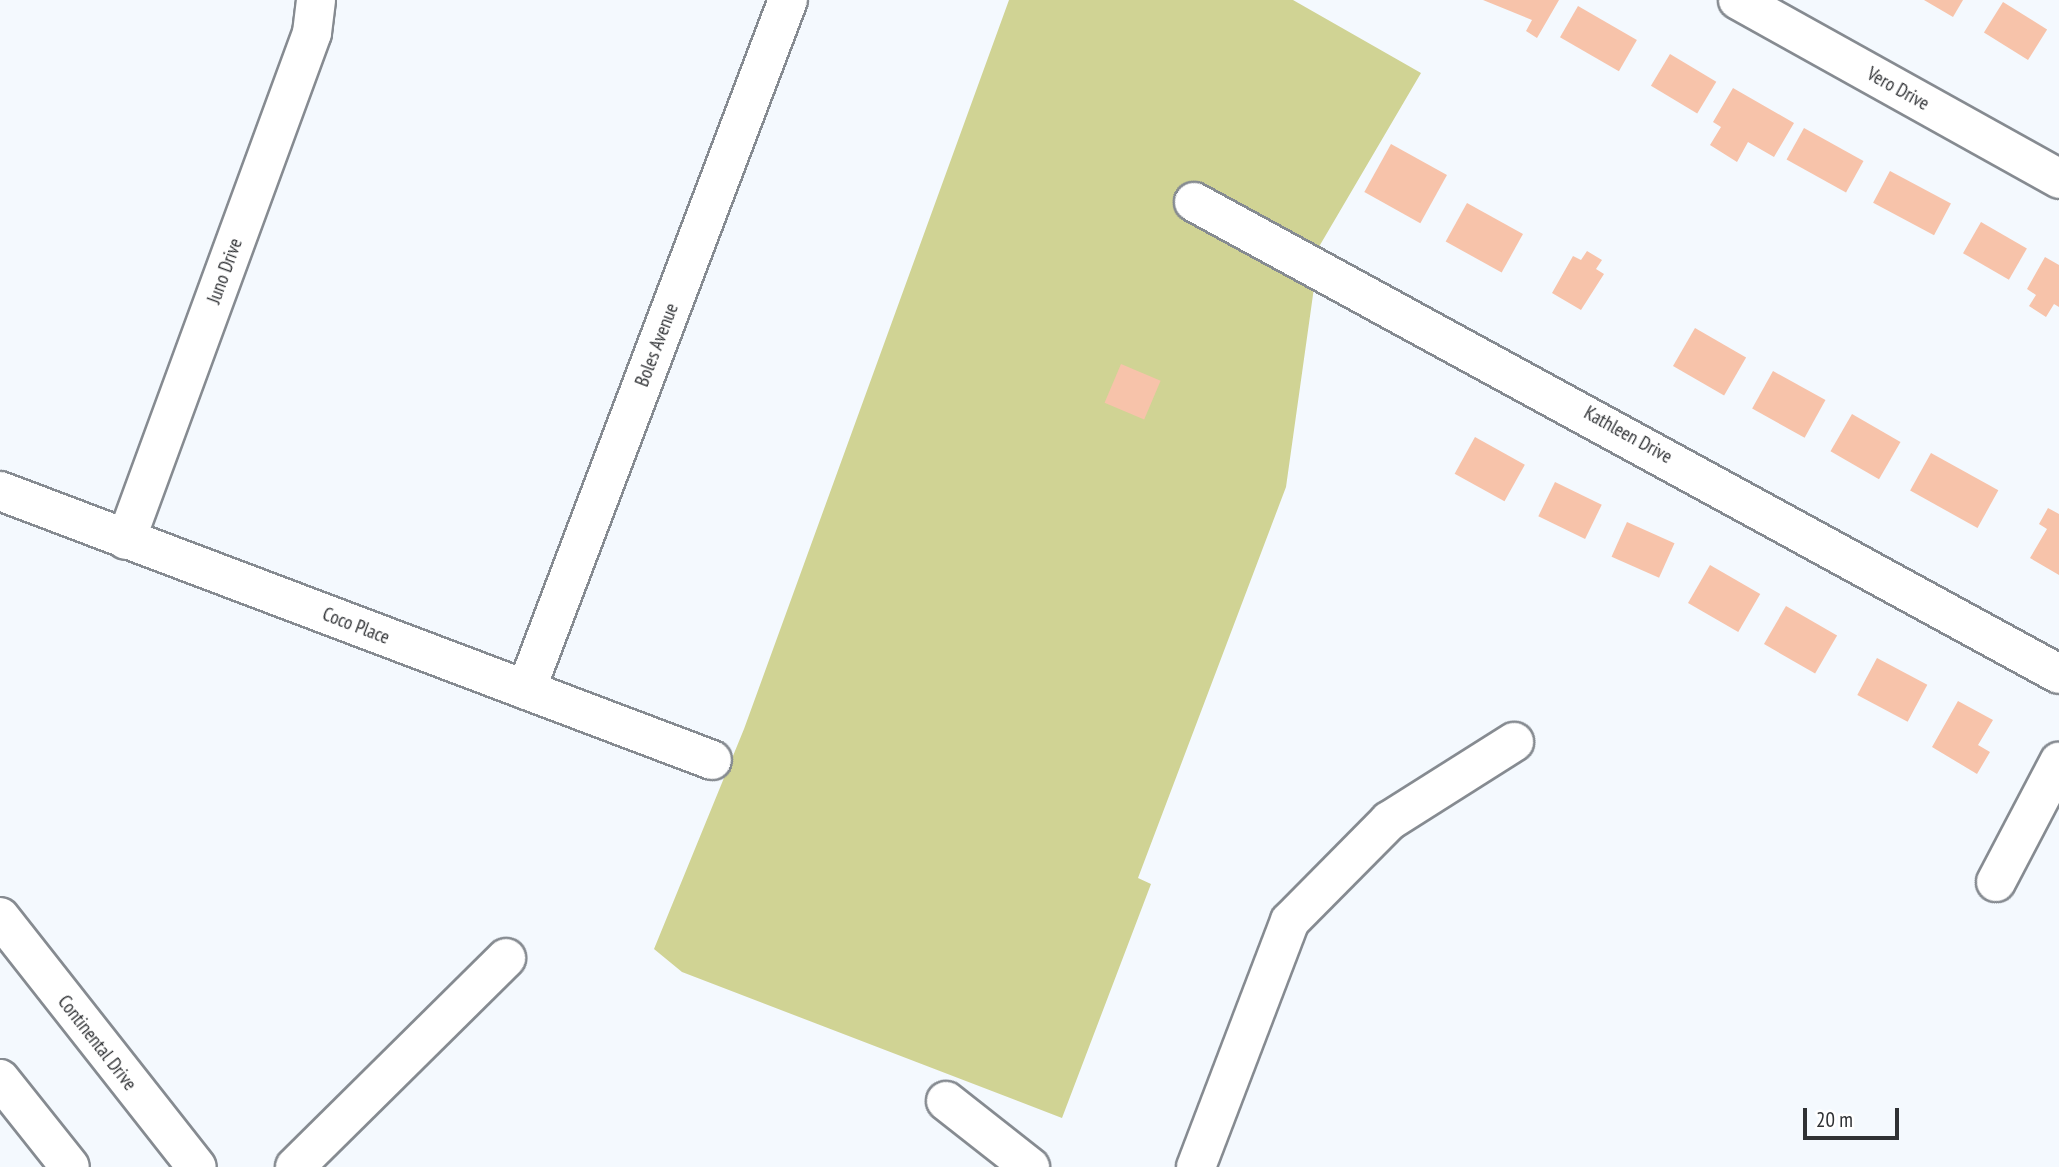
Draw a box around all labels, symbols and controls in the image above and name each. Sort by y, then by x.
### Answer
street label: Vero Drive [1863,63,1933,115]
street label: Juno Drive [203,235,247,307]
street label: Boles Avenue [631,300,683,390]
street label: Kathleen Drive [1580,402,1676,468]
street label: Coco Place [319,603,393,649]
street label: Continental Drive [53,991,141,1095]
scale bar [1807,1094,1903,1138]
text: 20 m [1816,1106,1853,1133]

